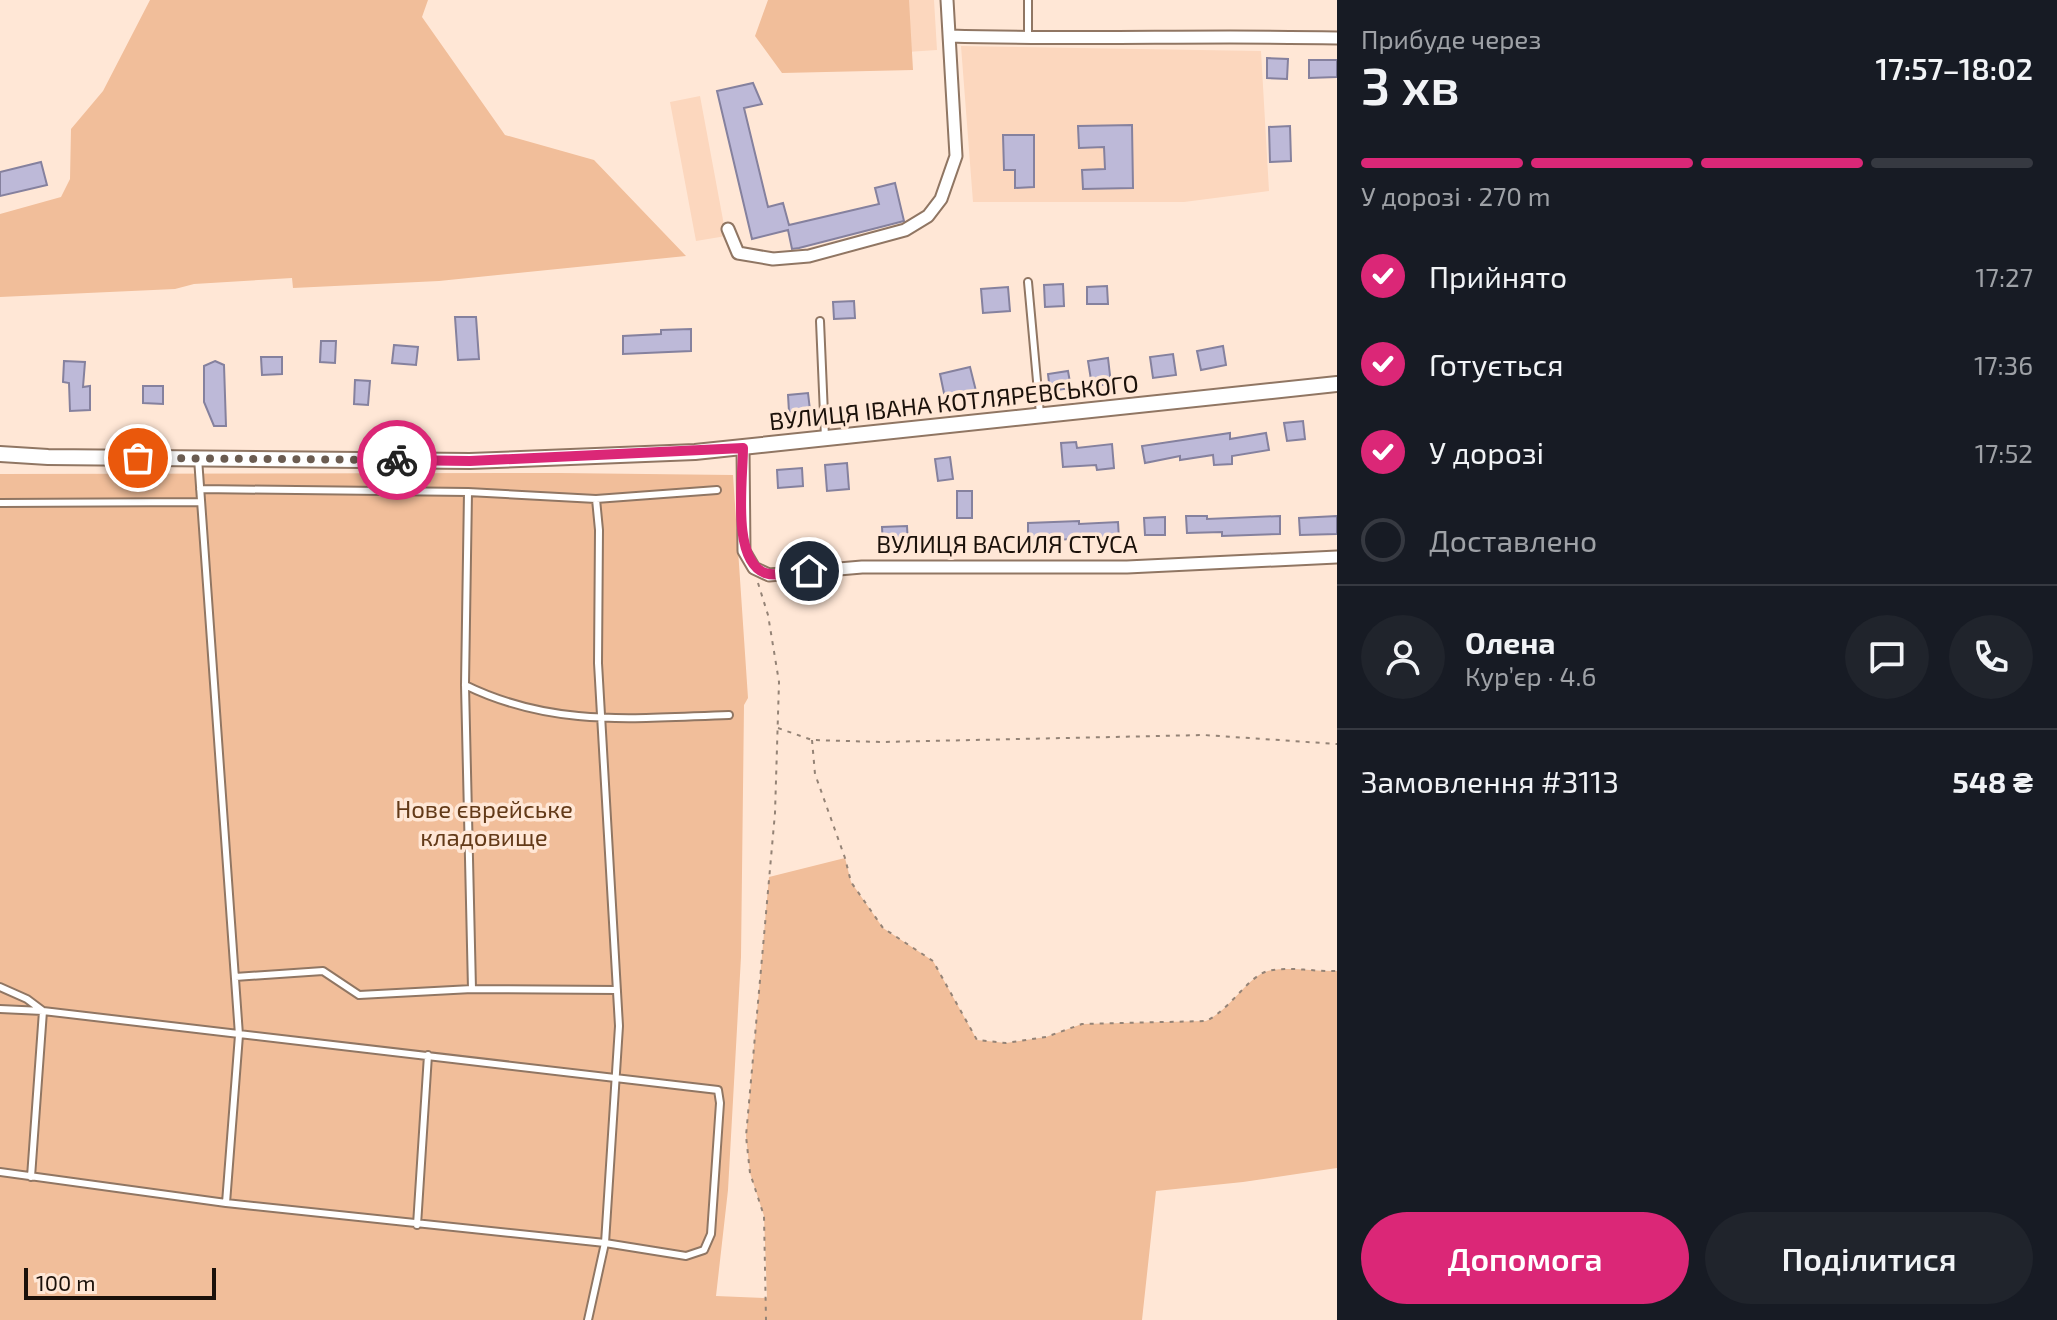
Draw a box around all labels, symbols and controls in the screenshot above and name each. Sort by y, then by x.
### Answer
text: Прибуде через [1361,23,1541,54]
text: 17:57–18:02 [1876,50,2033,86]
text: 3 хв [1361,53,1460,115]
text: У дорозі · 270 m [1361,180,1551,211]
icon: check [1361,254,1405,298]
text: Прийнято [1429,258,1567,294]
text: 17:27 [1975,261,2033,292]
icon: check [1361,342,1405,386]
text: Готується [1429,346,1564,382]
text: 17:36 [1974,349,2033,380]
street label: ВУЛИЦЯ ІВАНА КОТЛЯРЕВСЬКОГО [768,368,1140,435]
courier [357,420,437,500]
pin [104,424,172,492]
icon: check [1361,430,1405,474]
text: У дорозі [1429,434,1544,470]
icon: bag [116,436,160,480]
text: 17:52 [1975,437,2033,468]
icon: bike [375,438,419,482]
text: Доставлено [1429,522,1597,558]
street label: ВУЛИЦЯ ВАСИЛЯ СТУСА [876,529,1138,558]
pin [775,537,843,605]
icon: home [787,549,831,593]
button: person [1361,615,1445,699]
button: chat [1845,615,1929,699]
button: phone [1949,615,2033,699]
text: Олена [1465,624,1555,660]
text: Кур’єр · 4.6 [1465,660,1596,691]
text: Замовлення #3113 [1361,763,1619,799]
text: 548 ₴ [1952,763,2033,799]
park label: Нове єврейське кладовище [395,794,573,851]
button: Допомога [1361,1212,1689,1304]
button: Поділитися [1705,1212,2033,1304]
scale bar [24,1264,216,1300]
text: 100 m [36,1269,95,1295]

